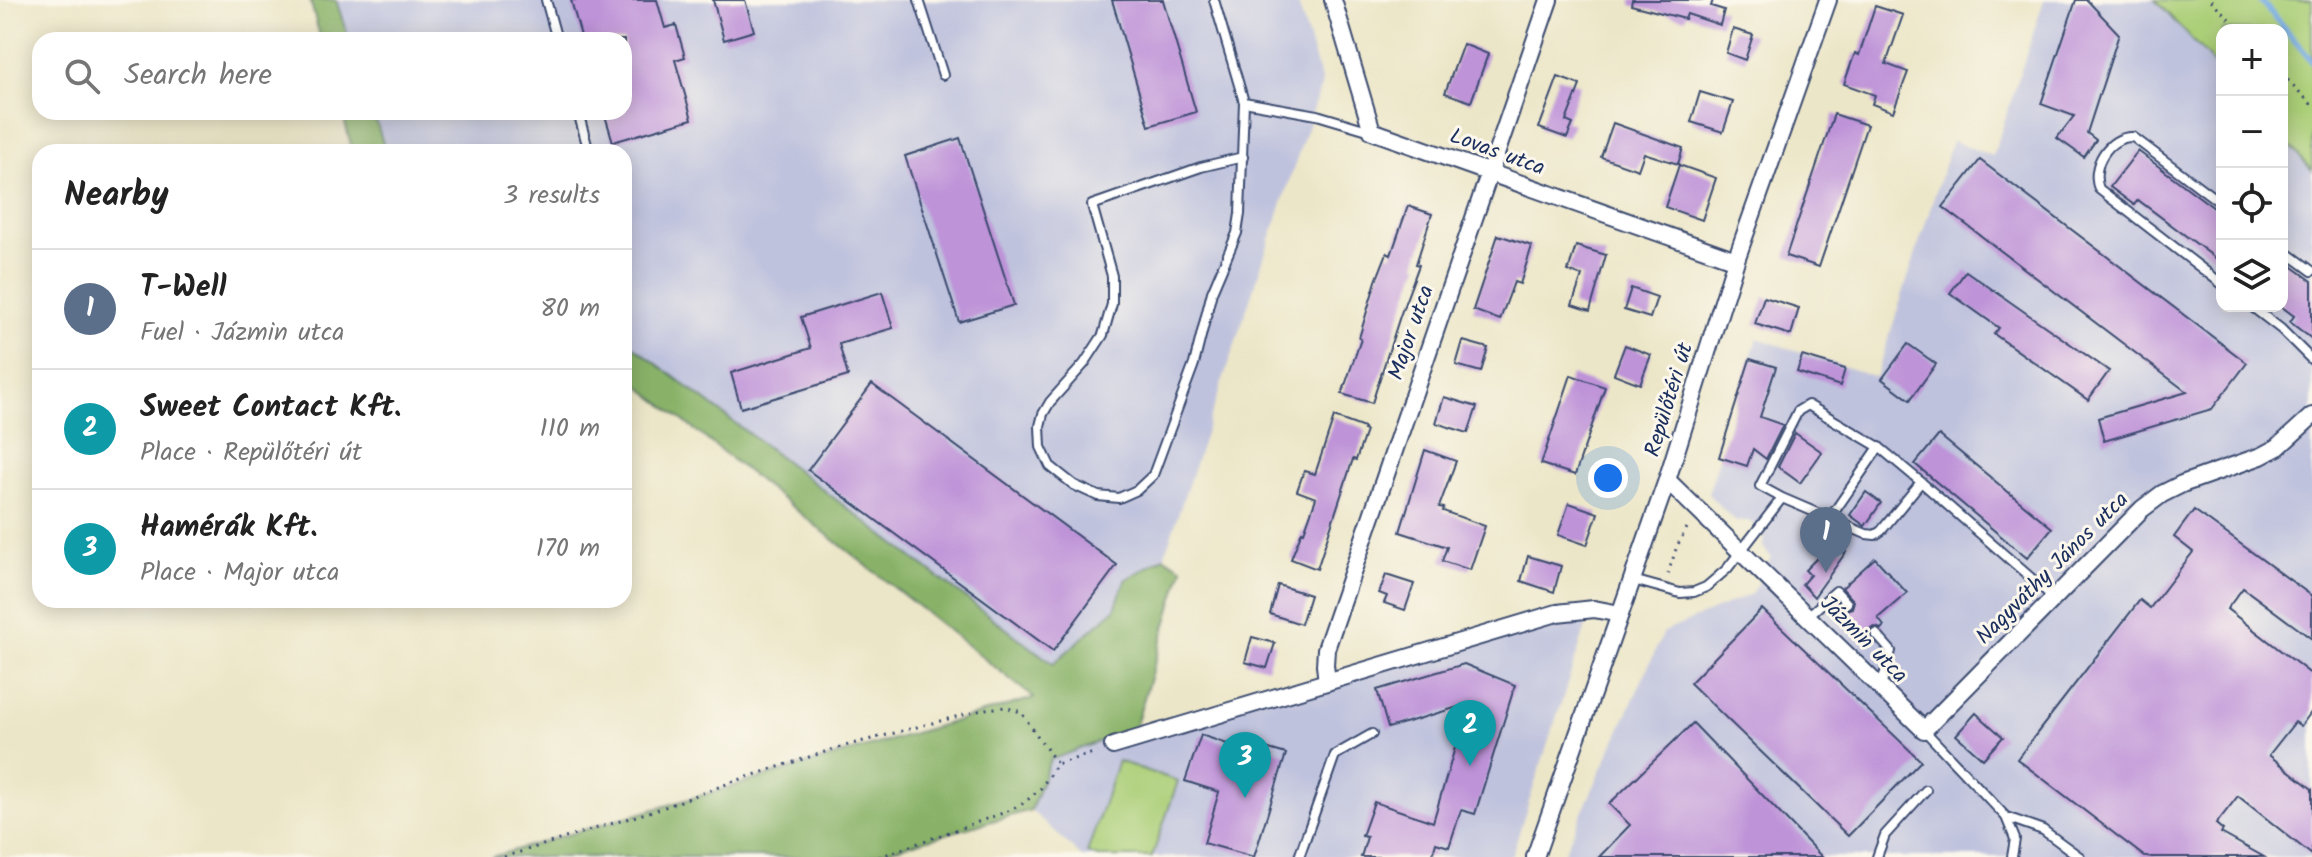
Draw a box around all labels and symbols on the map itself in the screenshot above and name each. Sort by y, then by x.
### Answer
street label: Lovas utca [1445,120,1549,186]
street label: Major utca [1379,281,1445,385]
street label: Repülőtéri út [1636,338,1704,461]
your location [1588,458,1628,498]
street label: Nagyváthy János utca [1968,484,2138,654]
pin: 1 [1800,507,1852,573]
street label: Jázmin utca [1811,588,1915,692]
pin: 2 [1444,700,1496,766]
pin: 3 [1219,732,1271,798]

